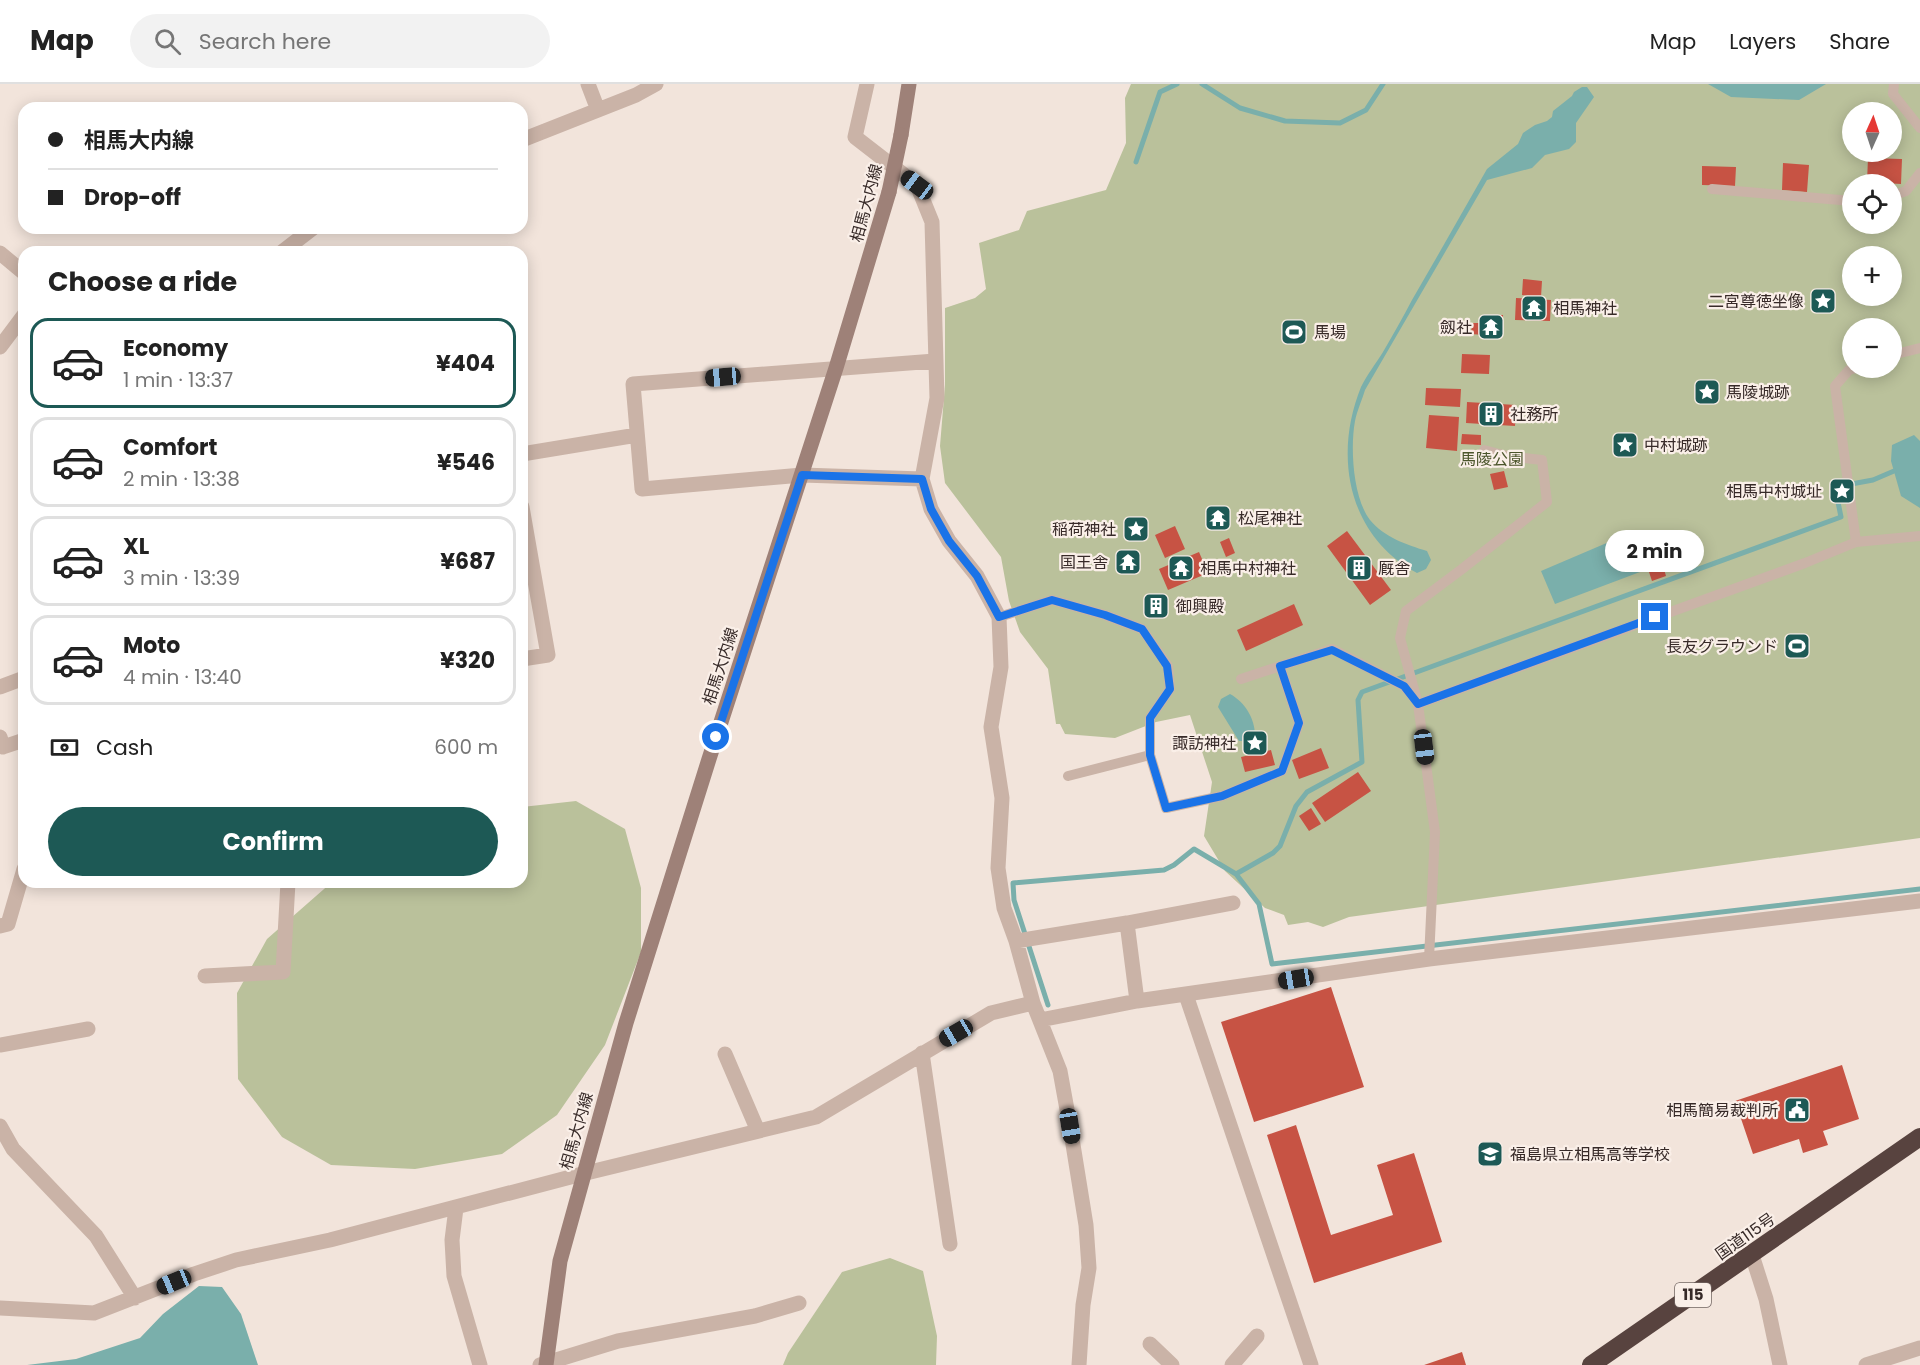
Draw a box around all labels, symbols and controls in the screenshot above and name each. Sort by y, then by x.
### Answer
search box [130,14,550,68]
text: Map [30,21,94,60]
icon: search [151,25,184,58]
text: Search here [199,26,331,57]
text: Map [1650,27,1696,56]
text: Layers [1729,27,1796,56]
text: Share [1829,27,1890,56]
north arrow [1842,102,1902,162]
map controls [1842,102,1902,378]
text: 相馬大内線 [84,125,194,156]
street label: 相馬大内線 [845,162,888,245]
car [897,167,937,203]
button: locate [1842,174,1902,234]
text: Drop-off [84,182,181,213]
button: + [1842,246,1902,306]
text: Choose a ride [48,263,237,300]
place icon: 二宮尊徳坐像 [1808,286,1838,316]
place label: 二宮尊徳坐像 [1708,290,1804,313]
temple icon: 相馬神社 [1519,293,1549,323]
place label: 相馬神社 [1553,297,1617,320]
temple icon: 劔社 [1476,312,1506,342]
place label: 劔社 [1440,316,1472,339]
sports icon: 馬場 [1279,317,1309,347]
button: − [1842,318,1902,378]
place label: 馬場 [1314,321,1346,344]
text: Economy [123,333,228,364]
icon: car [51,336,105,390]
text: ¥404 [436,348,495,379]
text: 1 min · 13:37 [123,366,233,394]
car [704,366,742,388]
place icon: 馬陵城跡 [1692,377,1722,407]
place label: 馬陵城跡 [1726,381,1790,404]
building icon: 社務所 [1476,399,1506,429]
place label: 社務所 [1510,403,1558,426]
place icon: 中村城跡 [1610,430,1640,460]
text: Comfort [123,432,217,463]
place label: 中村城跡 [1644,434,1708,457]
icon: car [51,435,105,489]
text: ¥546 [437,447,495,478]
park label: 馬陵公園 [1460,448,1524,471]
text: 2 min · 13:38 [123,465,240,493]
place icon: 相馬中村城址 [1827,476,1857,506]
place label: 相馬中村城址 [1726,480,1822,503]
temple icon: 松尾神社 [1203,503,1233,533]
place label: 松尾神社 [1238,507,1302,530]
place icon: 稲荷神社 [1121,514,1151,544]
place label: 稲荷神社 [1052,518,1116,541]
callout: 2 min [1606,530,1704,572]
text: XL [123,531,149,562]
icon: car [51,534,105,588]
text: 2 min [1626,537,1683,565]
text: ¥687 [440,546,495,577]
temple icon: 国王舎 [1113,547,1143,577]
place label: 国王舎 [1060,551,1108,574]
temple icon: 相馬中村神社 [1166,553,1196,583]
building icon: 厩舎 [1344,553,1374,583]
place label: 相馬中村神社 [1200,557,1296,580]
place label: 厩舎 [1378,557,1410,580]
text: 3 min · 13:39 [123,564,240,592]
building icon: 御興殿 [1141,591,1171,621]
place label: 御興殿 [1176,595,1224,618]
route end [1641,603,1668,630]
street label: 相馬大内線 [697,625,744,708]
text: Moto [123,630,180,661]
sports icon: 長友グラウンド [1782,631,1812,661]
icon: car [51,633,105,687]
place label: 長友グラウンド [1666,635,1778,658]
text: ¥320 [440,645,495,676]
text: 4 min · 13:40 [123,663,242,691]
route start [702,723,729,750]
place icon: 諏訪神社 [1240,728,1270,758]
car [1413,728,1435,766]
icon: cash [48,731,81,764]
text: Cash [96,732,153,763]
place label: 諏訪神社 [1172,732,1236,755]
text: 600 m [434,733,498,761]
button: Confirm [48,807,498,876]
car [1277,967,1315,991]
car [936,1016,976,1050]
street label: 相馬大内線 [554,1090,599,1173]
public building icon: 相馬簡易裁判所 [1782,1095,1812,1125]
place label: 相馬簡易裁判所 [1666,1099,1778,1122]
car [1058,1107,1082,1145]
school or university icon: 福島県立相馬高等学校 [1475,1139,1505,1169]
place label: 福島県立相馬高等学校 [1510,1143,1670,1166]
street label: 国道115号 [1711,1207,1780,1265]
car [154,1267,194,1297]
road number: 115 [1675,1283,1711,1307]

